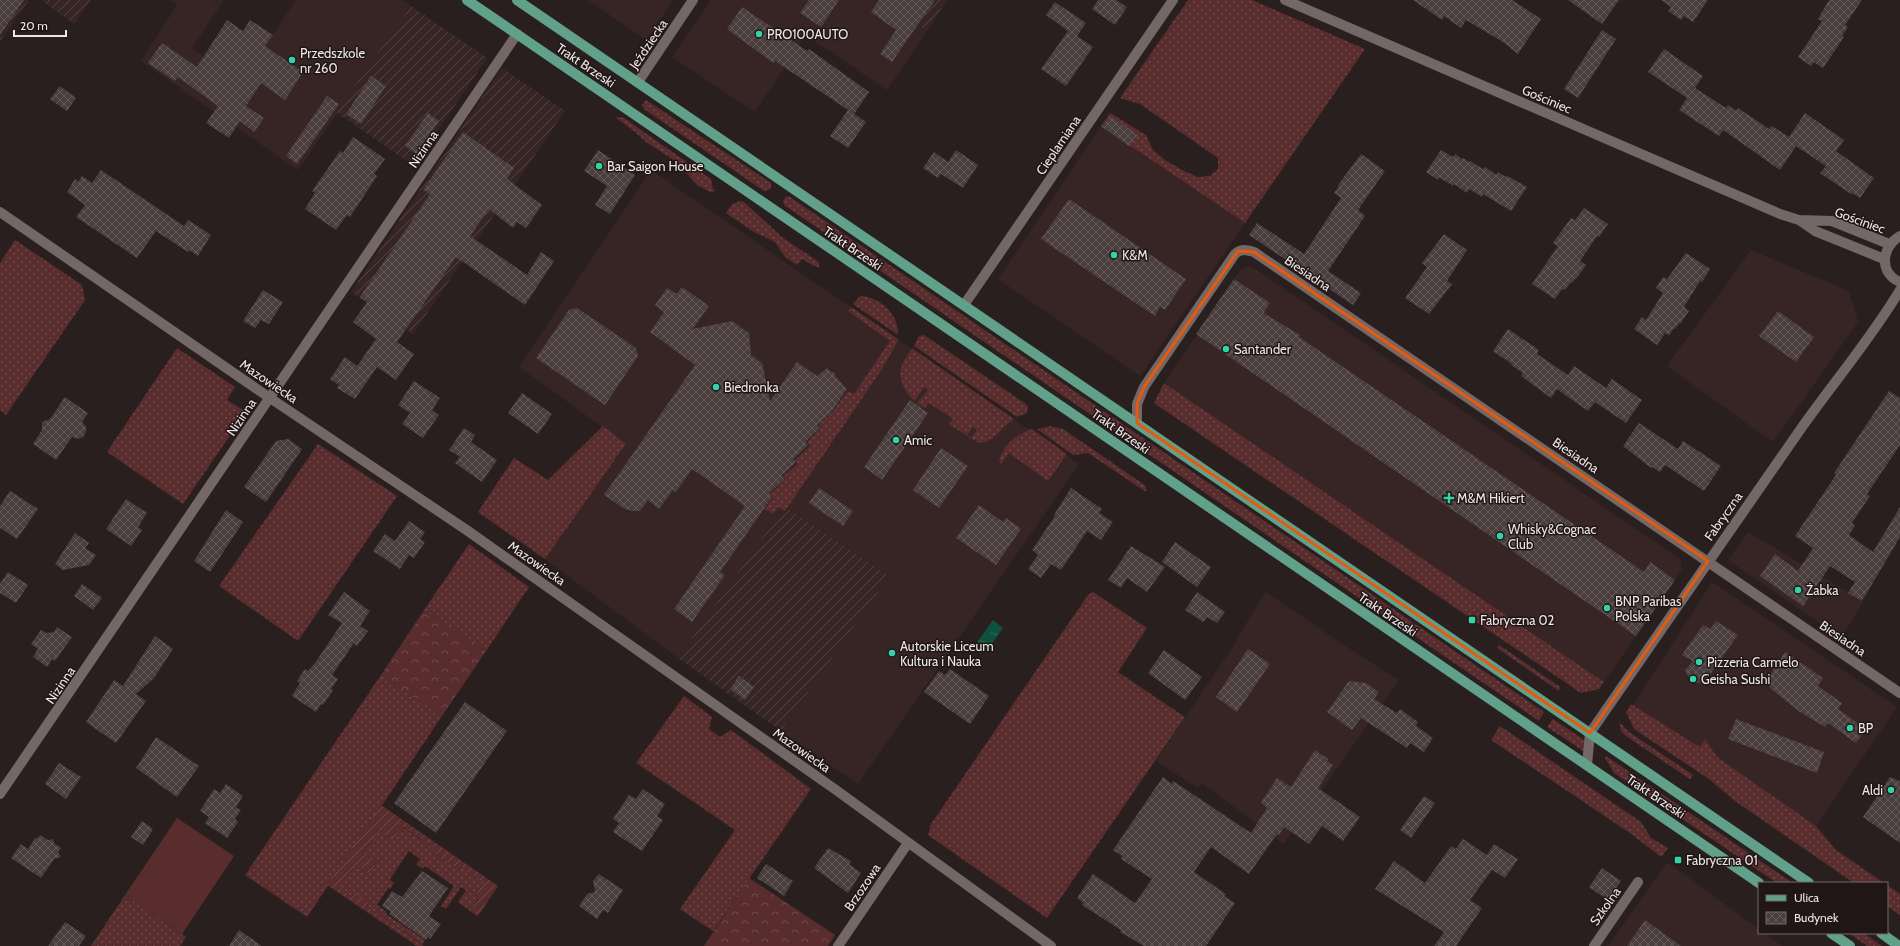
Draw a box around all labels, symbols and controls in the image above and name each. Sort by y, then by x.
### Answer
scale bar [14,12,66,38]
street label: Jeździecka [625,15,671,73]
text: 20 m [20,18,48,33]
place label: PRO100AUTO [767,26,848,42]
marker: PRO100AUTO [754,29,764,39]
street label: Trakt Brzeski [554,39,618,91]
place label: Przedszkole nr 260 [300,45,365,76]
marker: Przedszkole nr 260 [287,55,297,65]
street label: Gościniec [1520,81,1574,117]
street label: Cieplarniana [1032,112,1084,178]
street label: Nizinna [405,127,442,171]
place label: Bar Saigon House [607,158,704,174]
marker: Bar Saigon House [594,161,604,171]
street label: Gościniec [1833,204,1887,237]
street label: Trakt Brzeski [821,222,885,274]
place label: K&M [1122,247,1148,263]
marker: K&M [1109,250,1119,260]
street label: Biesiadna [1282,252,1335,295]
place label: Santander [1234,341,1292,357]
marker: Santander [1221,344,1231,354]
street label: Mazowiecka [237,356,302,407]
place label: Biedronka [724,379,779,395]
marker: Biedronka [711,382,721,392]
street label: Nizinna [223,395,260,439]
street label: Trakt Brzeski [1089,405,1153,457]
place label: Amic [904,432,932,448]
street label: Biesiadna [1550,434,1603,477]
marker: Amic [891,435,901,445]
street label: Fabryczna [1701,488,1746,543]
place label: M&M Hikiert [1457,490,1525,506]
marker: M&M Hikiert [1444,493,1454,503]
place label: Whisky&Cognac Club [1508,521,1597,552]
marker: Whisky&Cognac Club [1495,531,1505,541]
street label: Mazowiecka [505,537,569,589]
place label: Żabka [1806,582,1839,598]
marker: Żabka [1793,585,1803,595]
street label: Trakt Brzeski [1356,588,1420,640]
place label: BNP Paribas Polska [1615,593,1682,624]
marker: BNP Paribas Polska [1602,603,1612,613]
place label: Fabryczna 02 [1480,612,1555,628]
marker: Fabryczna 02 [1467,615,1477,625]
street label: Biesiadna [1817,617,1870,660]
place label: Autorskie Liceum Kultura i Nauka [900,638,994,669]
marker: Autorskie Liceum Kultura i Nauka [887,648,897,658]
place label: Pizzeria Carmelo [1707,654,1798,670]
marker: Pizzeria Carmelo [1694,657,1704,667]
street label: Nizinna [42,663,79,707]
place label: Geisha Sushi [1701,671,1770,687]
marker: Geisha Sushi [1688,674,1698,684]
place label: BP [1858,720,1874,736]
marker: BP [1845,723,1855,733]
street label: Mazowiecka [770,724,834,776]
street label: Trakt Brzeski [1624,770,1688,822]
place label: Aldi [1862,782,1883,798]
marker: Aldi [1886,785,1896,795]
place label: Fabryczna 01 [1686,852,1758,868]
marker: Fabryczna 01 [1673,855,1683,865]
street label: Brzozowa [840,860,884,914]
legend [1758,882,1888,934]
street label: Szkolna [1586,883,1624,928]
text: Ulica [1794,890,1819,905]
text: Budynek [1794,910,1839,925]

